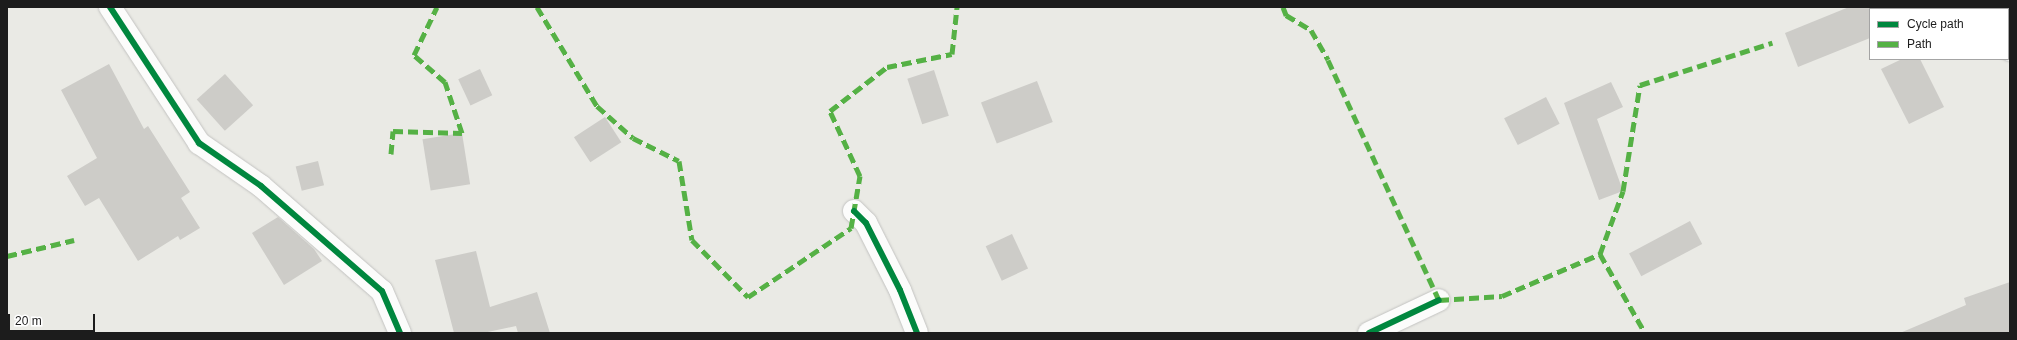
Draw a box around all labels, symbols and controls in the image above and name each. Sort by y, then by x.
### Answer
legend [1869,8,2009,60]
text: Cycle path [1907,17,1964,31]
text: Path [1907,37,1932,51]
scale bar [10,306,97,332]
text: 20 m [15,314,42,328]

